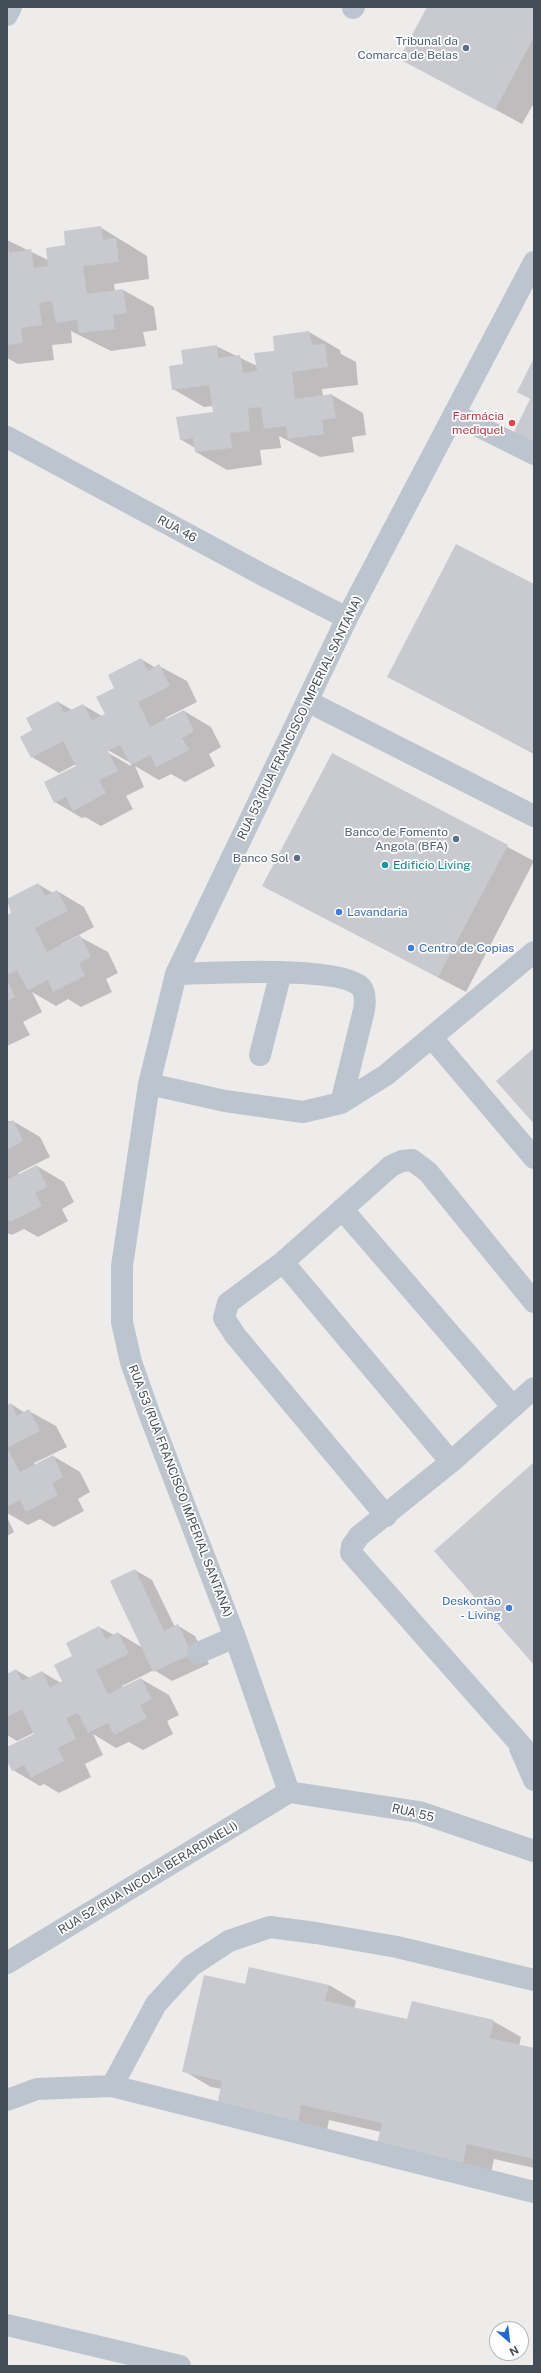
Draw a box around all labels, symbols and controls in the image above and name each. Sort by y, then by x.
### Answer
place label: Tribunal da Comarca de Belas [357,34,458,62]
marker: Tribunal da Comarca de Belas [461,43,471,53]
place label: Farmácia mediquel [452,409,504,437]
marker: Farmácia mediquel [507,418,517,428]
street label: RUA 46 [155,513,199,545]
street label: RUA 53 (RUA FRANCISCO IMPERIAL SANTANA) [235,594,365,842]
place label: Banco de Fomento Angola (BFA) [344,825,448,853]
marker: Banco de Fomento Angola (BFA) [451,834,461,844]
place label: Banco Sol [233,851,289,865]
marker: Banco Sol [292,853,302,863]
place label: Edificio Living [393,858,471,872]
marker: Edificio Living [380,860,390,870]
place label: Lavandaria [347,905,408,919]
marker: Lavandaria [334,907,344,917]
place label: Centro de Copias [419,941,514,955]
marker: Centro de Copias [406,943,416,953]
street label: RUA 53 (RUA FRANCISCO IMPERIAL SANTANA) [125,1363,235,1619]
place label: Deskontão - Living [442,1594,501,1622]
marker: Deskontão - Living [504,1603,514,1613]
street label: RUA 55 [391,1801,435,1825]
street label: RUA 52 (RUA NICOLA BERARDINELI) [56,1819,240,1937]
north arrow [489,2321,529,2361]
text: N [508,2343,521,2358]

